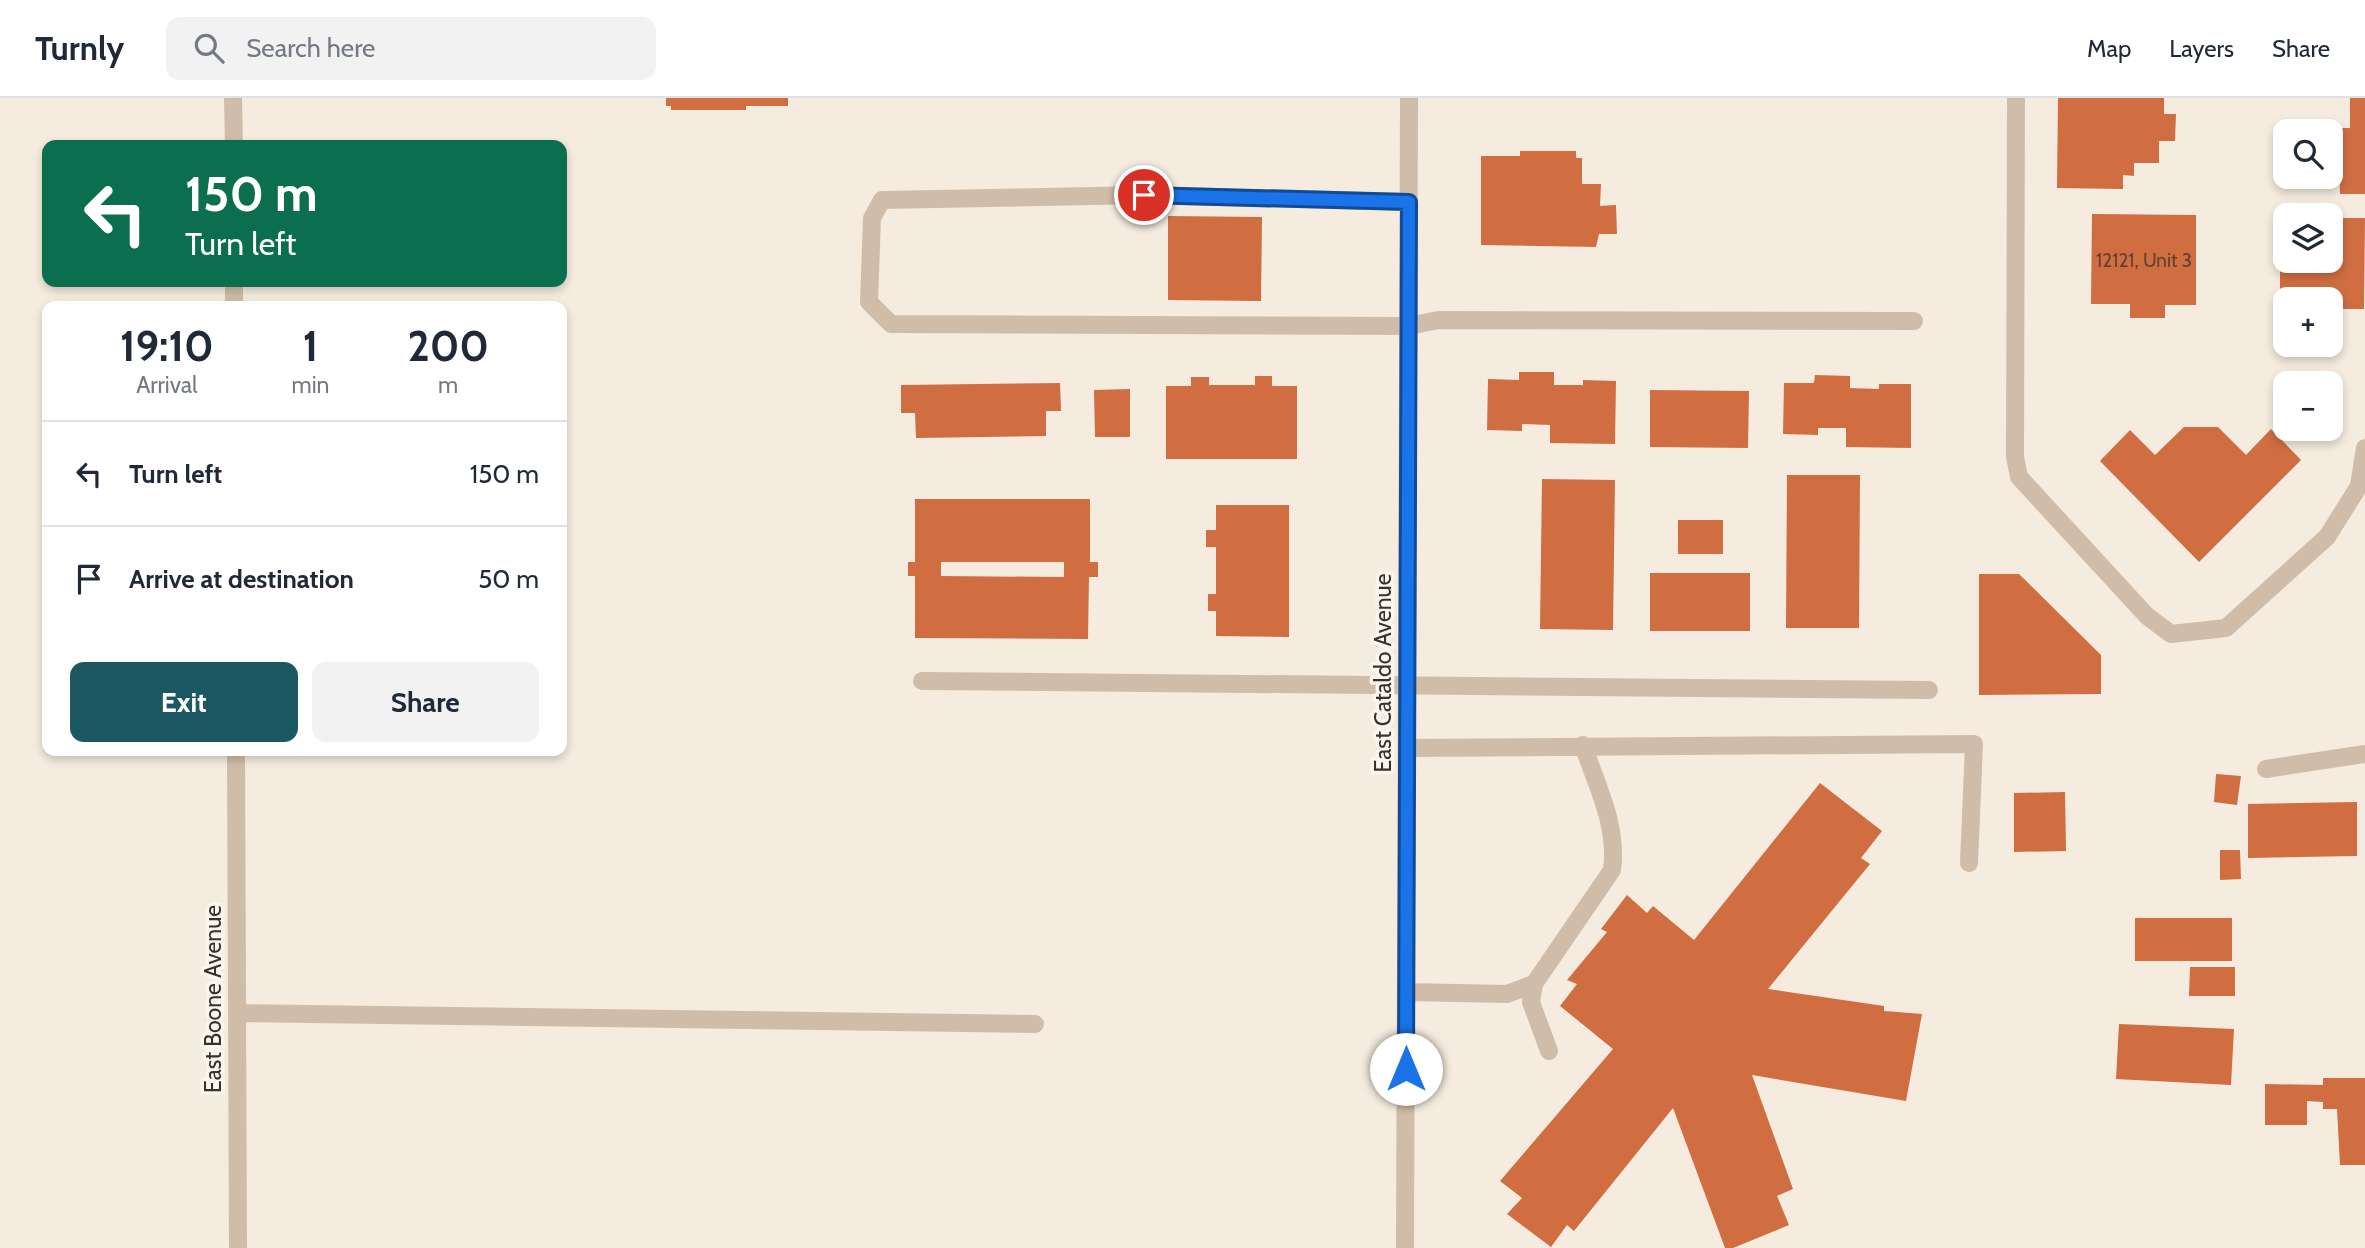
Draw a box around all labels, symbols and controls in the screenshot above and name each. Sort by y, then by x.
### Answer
search box [166,17,656,80]
text: Turnly [35,28,124,68]
icon: search [190,29,228,67]
text: Search here [246,32,375,64]
text: Map [2087,34,2131,63]
text: Layers [2169,34,2234,63]
text: Share [2272,34,2330,63]
map controls [2273,119,2343,441]
button: search [2273,119,2343,189]
text: 150 m [185,164,318,223]
pin [1114,165,1174,225]
icon: left [70,168,161,259]
icon: arrive [1125,176,1163,214]
button: layers [2273,203,2343,273]
text: Turn left [185,224,296,263]
house number: 12121, Unit 3 [2096,249,2192,272]
button: + [2273,287,2343,357]
text: 19:10 [120,320,214,372]
text: 1 [303,320,318,372]
text: 200 [407,320,489,372]
text: Arrival [136,371,197,399]
text: min [292,371,329,399]
text: m [438,371,458,399]
button: − [2273,371,2343,441]
icon: left [70,455,108,493]
text: Turn left [129,458,222,490]
text: 150 m [470,458,539,490]
icon: arrive [70,560,108,598]
text: Arrive at destination [129,563,354,595]
text: 50 m [478,563,539,595]
street label: East Cataldo Avenue [1369,573,1397,772]
button: Exit [70,662,298,742]
button: Share [312,662,539,742]
street label: East Boone Avenue [199,905,227,1093]
position arrow [1369,1032,1443,1106]

